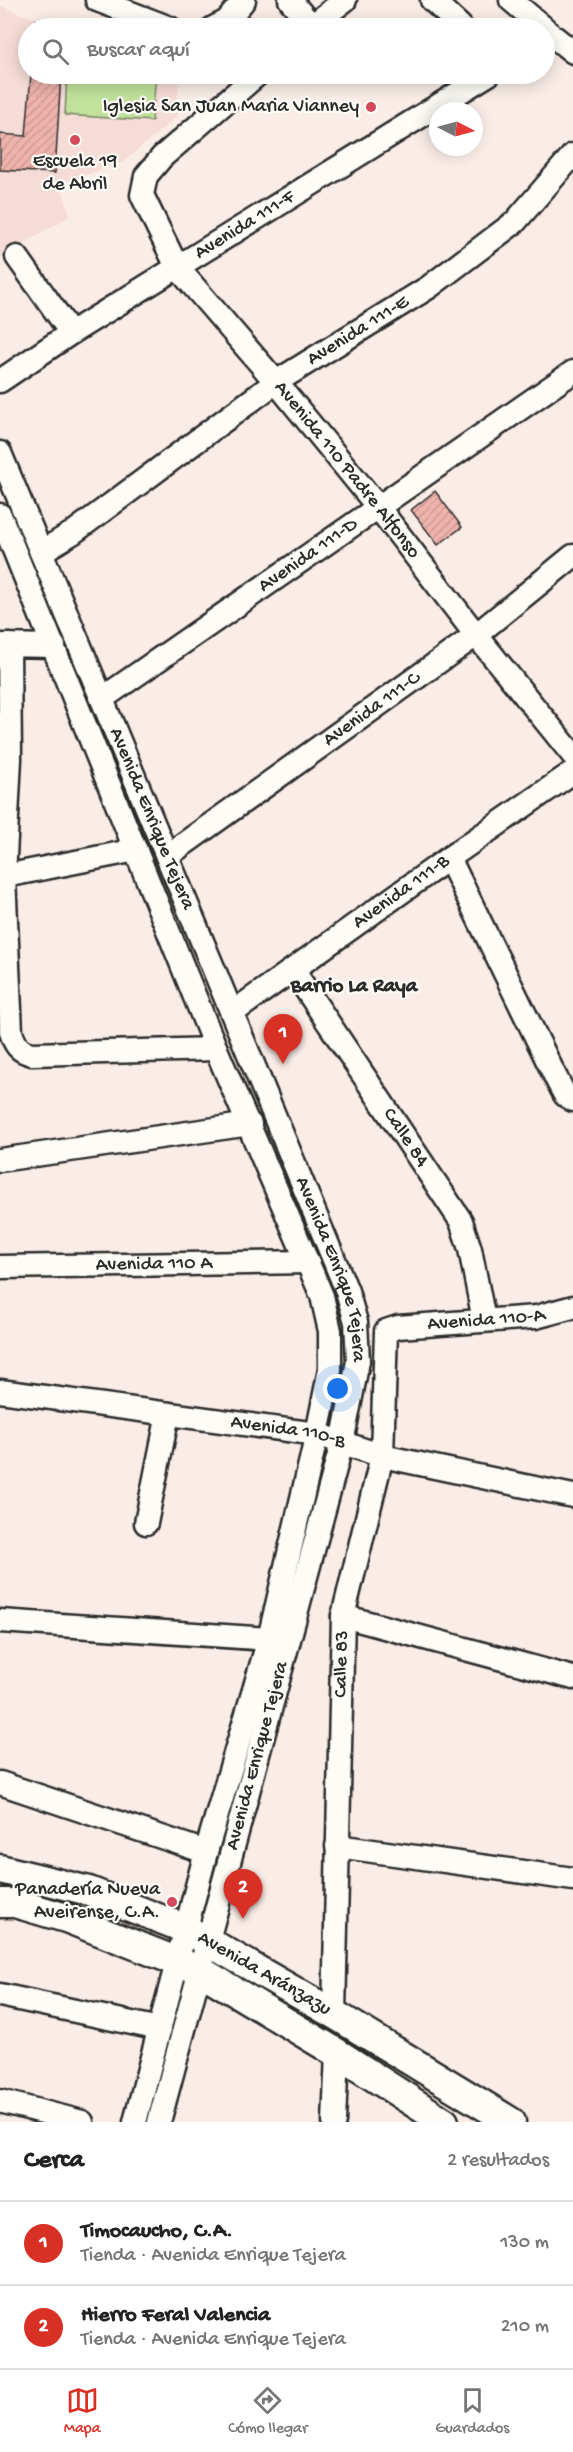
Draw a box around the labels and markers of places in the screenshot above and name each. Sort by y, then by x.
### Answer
place label: Iglesia San Juan Maria Vianney [103,96,359,119]
marker: Iglesia San Juan Maria Vianney [364,100,378,114]
marker: Escuela 19 de Abril [68,133,82,147]
place label: Escuela 19 de Abril [33,151,117,197]
pin: 1 [264,1014,302,1064]
pin: 2 [224,1870,262,1919]
place label: Panadería Nueva Aveirense, C.A. [14,1879,161,1925]
marker: Panadería Nueva Aveirense, C.A. [165,1895,179,1909]

